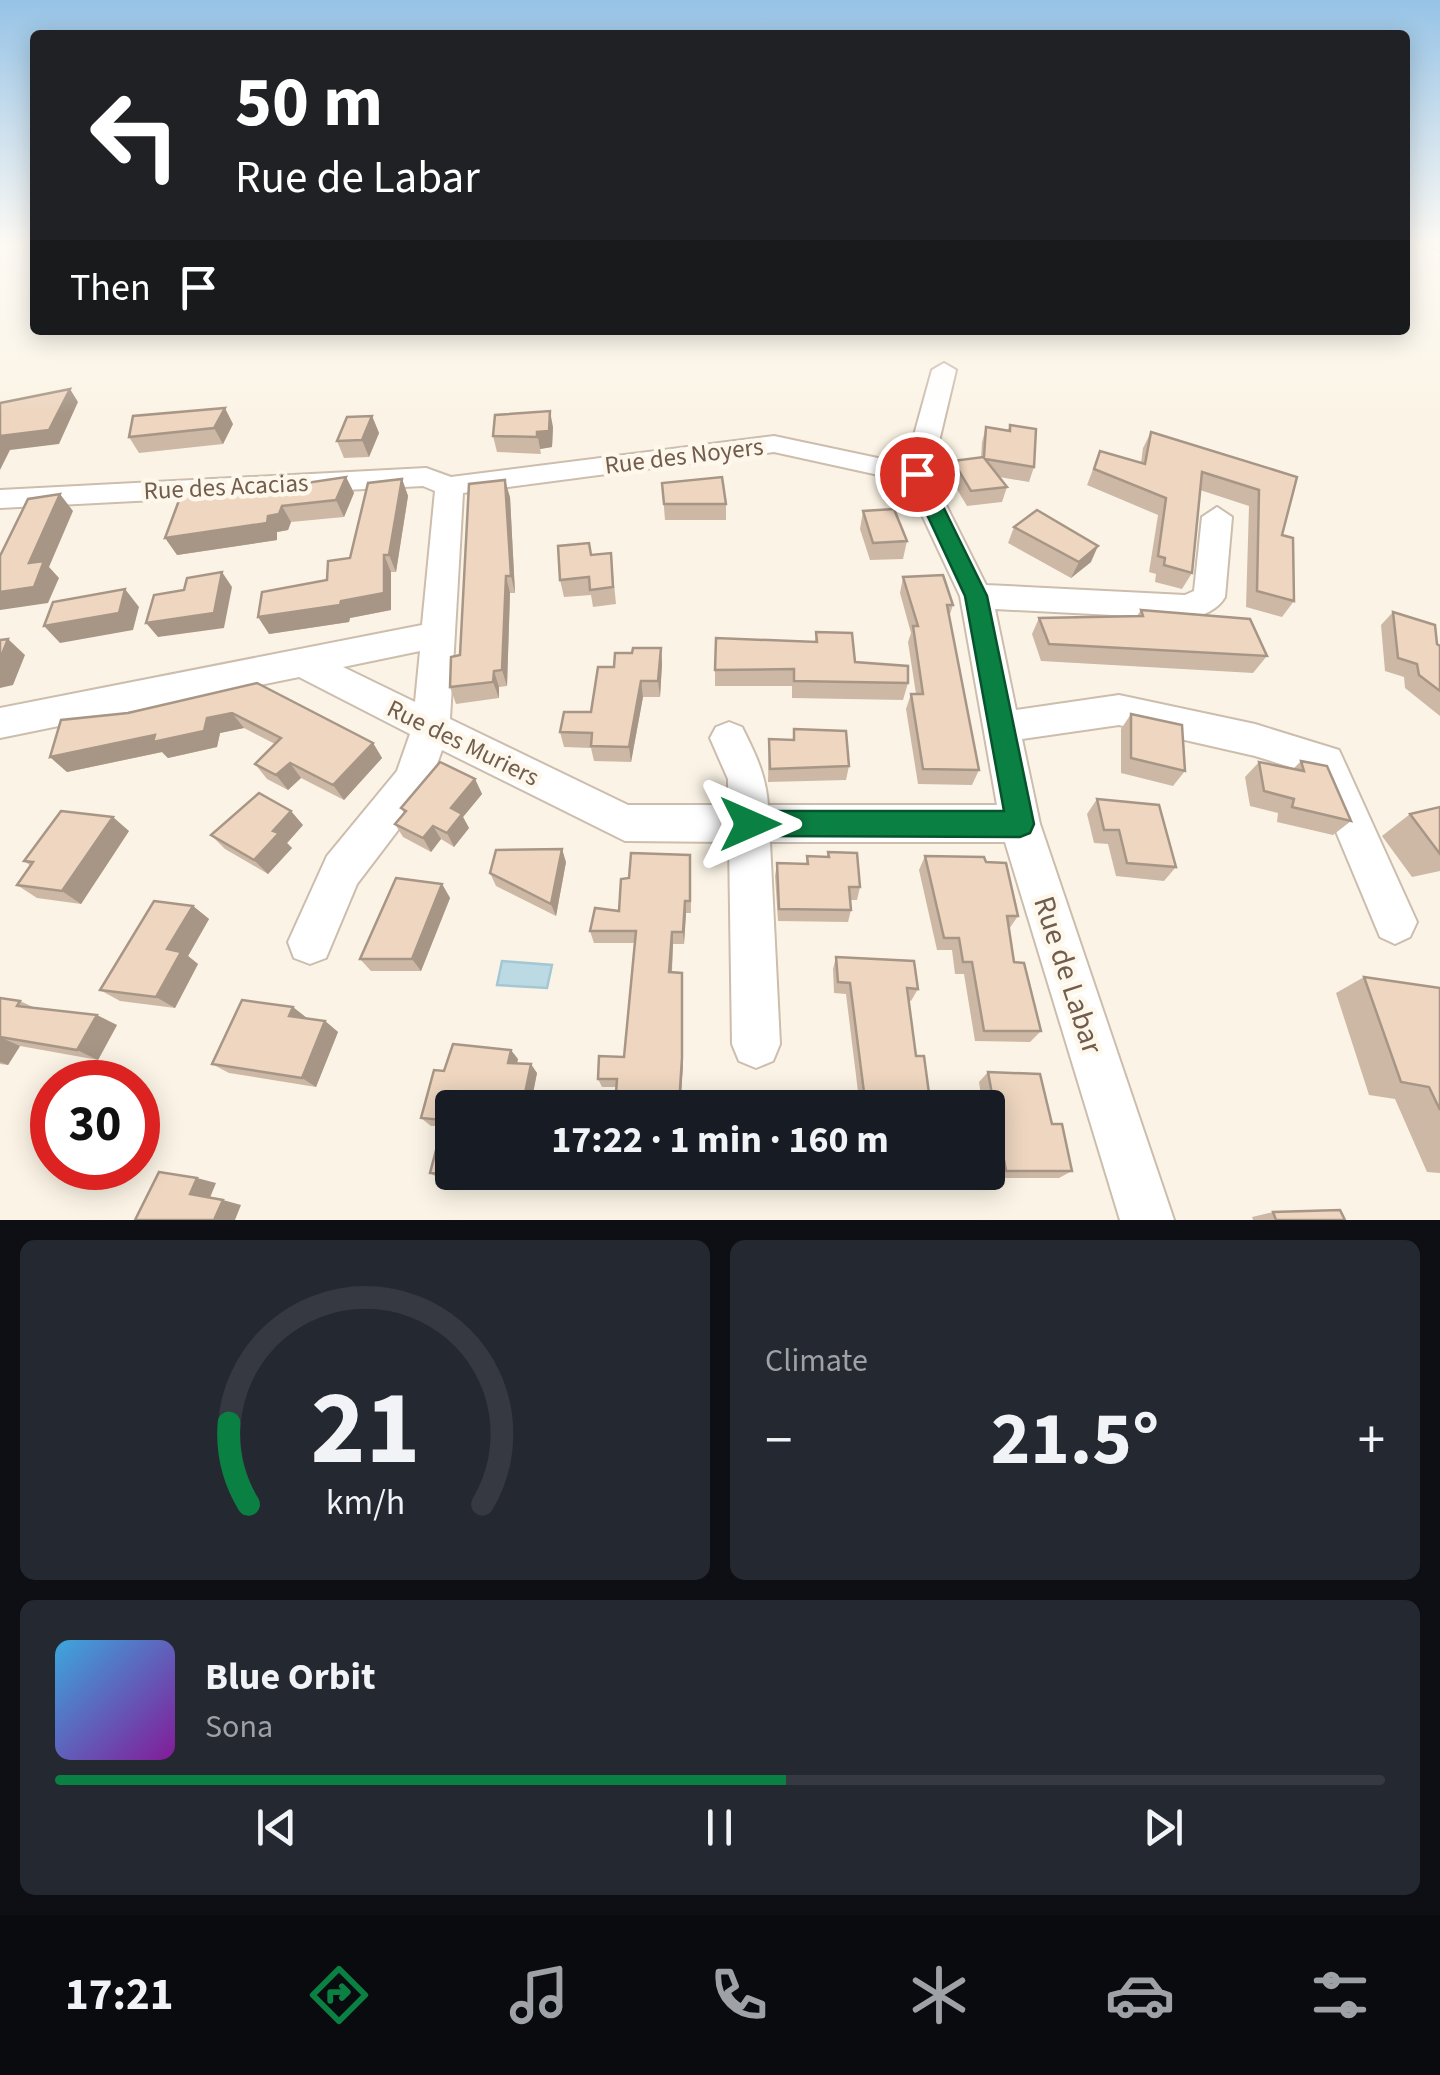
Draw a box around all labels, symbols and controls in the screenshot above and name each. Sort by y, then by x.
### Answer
text: 50 m [235,53,383,153]
icon: left [70,70,200,200]
text: Rue de Labar [235,146,480,210]
icon: arrive [171,260,226,315]
text: Then [70,261,151,315]
street label: Rue des Noyers [603,428,765,484]
pin [875,432,960,517]
icon: arrive [890,447,945,502]
street label: Rue des Acacias [143,465,309,509]
street label: Rue des Muriers [381,691,545,795]
position arrow [698,772,802,876]
street label: Rue de Labar [1022,891,1114,1060]
speed limit sign: 30 [30,1060,160,1190]
text: 17:22 · 1 min · 160 m [551,1113,889,1167]
text: Climate [765,1338,868,1384]
text: 21 [310,1356,420,1504]
text: 21.5° [991,1386,1159,1493]
text: − [765,1402,792,1480]
text: + [1358,1402,1385,1480]
text: km/h [325,1477,405,1528]
text: Blue Orbit [205,1650,376,1704]
text: Sona [205,1704,273,1750]
icon: previous [249,1800,304,1855]
icon: pause [692,1800,747,1855]
icon: next [1136,1800,1191,1855]
icon: directions [304,1960,374,2030]
icon: music [504,1960,574,2030]
icon: phone [704,1960,774,2030]
icon: climate [904,1960,974,2030]
icon: car [1105,1960,1175,2030]
icon: filters [1305,1960,1375,2030]
text: 17:21 [65,1963,174,2027]

